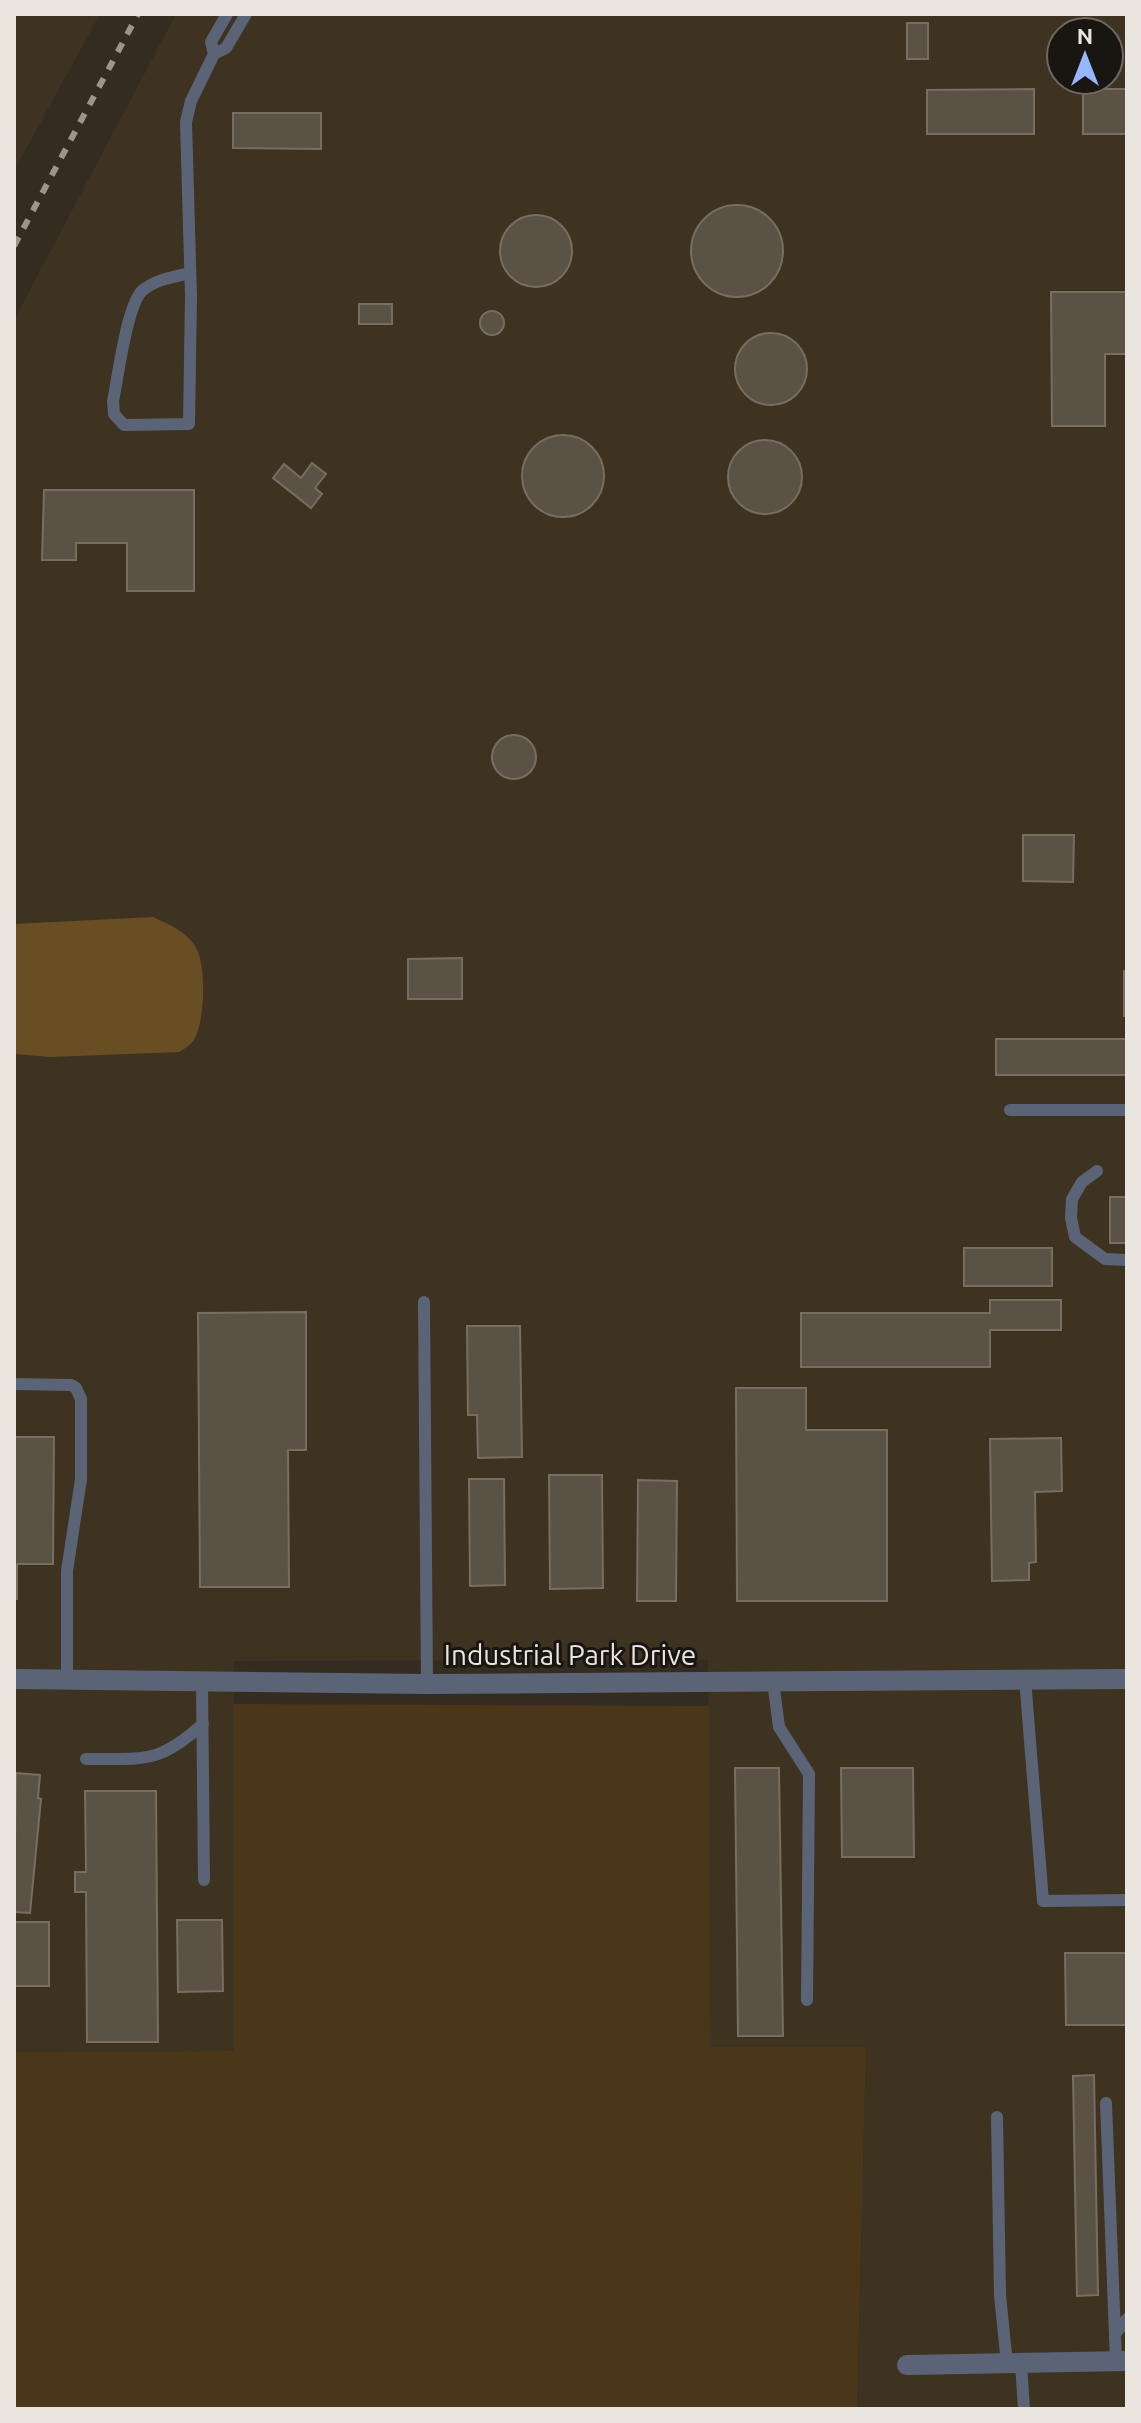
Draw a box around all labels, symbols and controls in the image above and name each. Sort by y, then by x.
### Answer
north arrow [1045,16,1125,96]
text: N [1077,23,1093,48]
street label: Industrial Park Drive [444,1639,696,1670]

